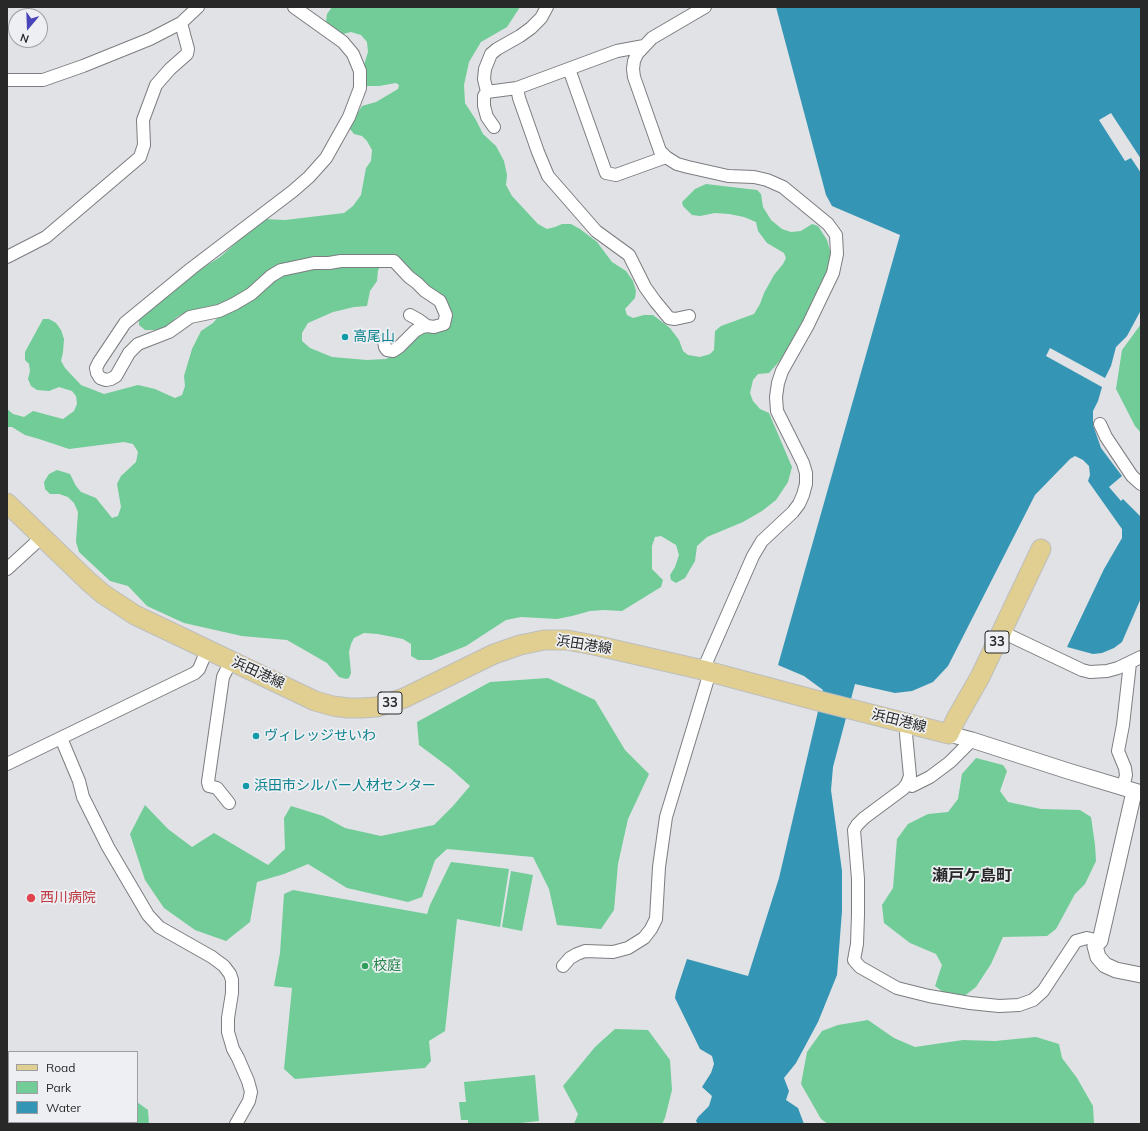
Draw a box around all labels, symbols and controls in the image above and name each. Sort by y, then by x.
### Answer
north arrow [8,8,48,48]
text: N [18,30,31,46]
place label: 高尾山 [353,329,395,345]
marker: 高尾山 [340,332,350,342]
road number: 33 [985,631,1009,653]
street label: 浜田港線 [555,632,613,658]
street label: 浜田港線 [229,654,287,692]
road number: 33 [378,692,402,714]
street label: 浜田港線 [870,706,928,736]
place label: ヴィレッジせいわ [264,728,376,744]
marker: ヴィレッジせいわ [251,731,261,741]
place label: 浜田市シルバー人材センター [254,778,436,794]
marker: 浜田市シルバー人材センター [241,781,251,791]
district label: 瀬戸ケ島町 [932,866,1012,886]
place label: 西川病院 [40,890,96,906]
marker: 西川病院 [25,892,37,904]
place label: 校庭 [373,958,401,974]
marker: 校庭 [360,961,370,971]
legend [8,1051,138,1123]
text: Road [46,1060,75,1075]
text: Park [46,1080,71,1095]
text: Water [46,1100,81,1115]

